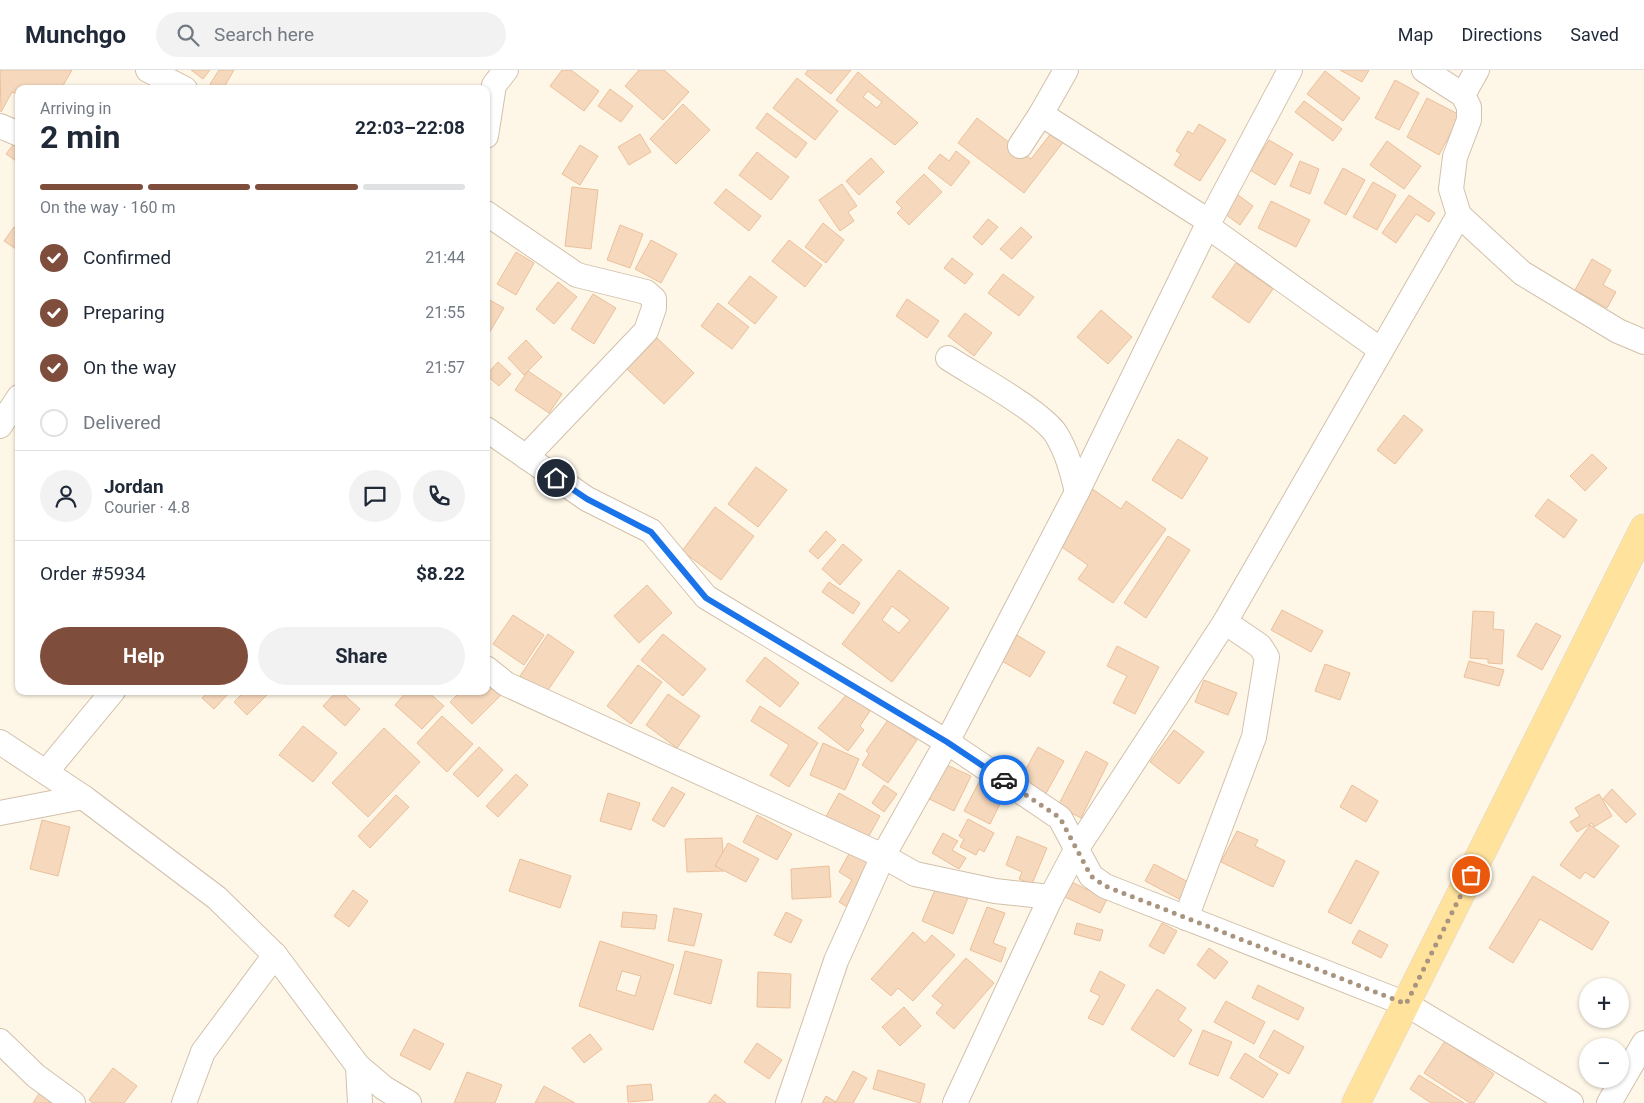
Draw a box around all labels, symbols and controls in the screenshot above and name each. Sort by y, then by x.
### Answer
search box [156,12,506,57]
text: Munchgo [25,21,126,49]
icon: search [174,21,202,49]
text: Search here [214,23,314,46]
text: Map [1398,24,1433,45]
text: Directions [1461,24,1542,45]
text: Saved [1570,24,1619,45]
text: Arriving in [40,99,111,118]
text: 22:03–22:08 [355,116,465,139]
text: 2 min [40,118,120,156]
text: On the way · 160 m [40,198,176,217]
icon: check [40,244,68,272]
text: Confirmed [83,246,171,269]
text: 21:44 [425,248,465,267]
icon: check [40,299,68,327]
text: Preparing [83,301,165,324]
text: 21:55 [425,303,465,322]
icon: check [40,354,68,382]
text: On the way [83,356,176,379]
text: 21:57 [425,358,465,377]
text: Delivered [83,411,161,434]
pin [535,457,577,499]
icon: home [542,464,570,492]
button: person [40,470,92,522]
button: chat [349,470,401,522]
button: phone [413,470,465,522]
text: Jordan [104,475,164,498]
text: Courier · 4.8 [104,498,190,517]
text: Order #5934 [40,562,146,585]
text: $8.22 [416,562,465,585]
button: Help [40,627,248,685]
button: Share [258,627,465,685]
courier [979,755,1029,805]
icon: car [990,766,1018,794]
pin [1450,854,1492,896]
icon: bag [1457,861,1485,889]
map controls [1579,978,1629,1088]
button: + [1579,978,1629,1028]
button: − [1579,1038,1629,1088]

